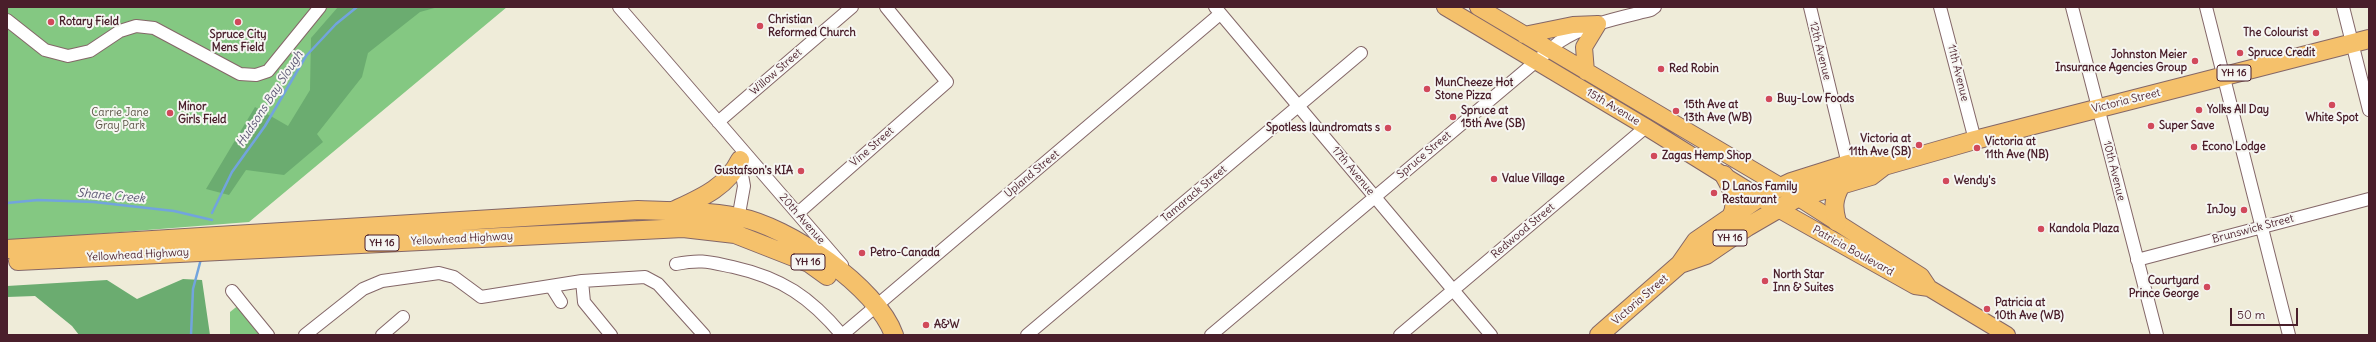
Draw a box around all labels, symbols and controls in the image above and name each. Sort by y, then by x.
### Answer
place label: Christian Reformed Church [768,13,856,39]
place label: Rotary Field [59,15,119,29]
marker: Rotary Field [46,17,56,27]
marker: Spruce City Mens Field [233,17,243,27]
street label: 12th Avenue [1806,20,1834,82]
marker: Christian Reformed Church [755,21,765,31]
place label: The Colourist [2243,26,2308,40]
place label: Spruce City Mens Field [210,28,266,54]
marker: The Colourist [2311,28,2321,38]
street label: 11th Avenue [1945,43,1971,103]
street label: Willow Street [747,46,805,98]
place label: Spruce Credit [2248,46,2315,60]
water label: Hudsons Bay Slough [234,48,306,150]
place label: Johnston Meier Insurance Agencies Group [2055,48,2187,74]
marker: Spruce Credit [2235,48,2245,58]
marker: Johnston Meier Insurance Agencies Group [2190,56,2200,66]
place label: Red Robin [1669,62,1719,76]
marker: Red Robin [1656,64,1666,74]
road number: YH 16 [2217,65,2251,81]
place label: MunCheeze Hot Stone Pizza [1435,76,1513,102]
marker: MunCheeze Hot Stone Pizza [1422,84,1432,94]
street label: 15th Avenue [1584,86,1642,128]
street label: Victoria Street [2090,86,2162,116]
place label: Buy-Low Foods [1777,92,1854,106]
marker: Buy-Low Foods [1764,94,1774,104]
place label: 15th Ave at 13th Ave (WB) [1684,98,1752,124]
place label: Minor Girls Field [178,100,227,126]
marker: White Spot [2327,100,2337,110]
place label: Yolks All Day [2207,103,2269,117]
place label: Spruce at 15th Ave (SB) [1461,104,1525,130]
marker: Yolks All Day [2194,105,2204,115]
park label: Carrie Jane Gray Park [91,106,149,132]
marker: 15th Ave at 13th Ave (WB) [1671,106,1681,116]
marker: Minor Girls Field [165,108,175,118]
place label: White Spot [2305,111,2359,125]
marker: Spruce at 15th Ave (SB) [1448,112,1458,122]
place label: Super Save [2159,119,2215,133]
place label: Spotless laundromats s [1266,121,1380,135]
marker: Super Save [2146,121,2156,131]
marker: Spotless laundromats s [1383,123,1393,133]
street label: Vine Street [847,124,897,170]
street label: Spruce Street [1394,129,1454,181]
place label: Victoria at 11th Ave (SB) [1849,132,1911,158]
place label: Victoria at 11th Ave (NB) [1985,135,2049,161]
marker: Victoria at 11th Ave (SB) [1914,140,1924,150]
street label: 10th Avenue [2100,140,2128,202]
place label: Econo Lodge [2202,140,2266,154]
marker: Econo Lodge [2189,142,2199,152]
marker: Victoria at 11th Ave (NB) [1972,143,1982,153]
street label: 17th Avenue [1329,144,1377,198]
street label: Upland Street [1002,147,1062,201]
place label: Zagas Hemp Shop [1662,149,1752,163]
marker: Zagas Hemp Shop [1649,151,1659,161]
street label: Tamarack Street [1159,163,1229,225]
place label: Gustafson's KIA [714,164,793,178]
marker: Gustafson's KIA [796,166,806,176]
place label: Value Village [1502,172,1565,186]
marker: Value Village [1489,174,1499,184]
place label: Wendy's [1954,174,1996,188]
marker: Wendy's [1941,176,1951,186]
place label: D Lanos Family Restaurant [1722,180,1798,206]
water label: Shane Creek [76,186,146,206]
marker: D Lanos Family Restaurant [1709,188,1719,198]
street label: 20th Avenue [776,191,828,247]
street label: Redwood Street [1489,201,1557,261]
place label: InJoy [2207,203,2236,217]
marker: InJoy [2239,205,2249,215]
street label: Brunswick Street [2211,212,2295,246]
place label: Kandola Plaza [2049,222,2119,236]
street label: Patricia Boulevard [1810,223,1896,279]
marker: Kandola Plaza [2036,224,2046,234]
street label: Yellowhead Highway [411,230,513,248]
road number: YH 16 [1713,230,1747,246]
road number: YH 16 [365,235,399,251]
street label: Yellowhead Highway [87,246,189,264]
place label: Petro-Canada [870,246,940,260]
marker: Petro-Canada [857,248,867,258]
road number: YH 16 [791,254,825,270]
place label: North Star Inn & Suites [1773,268,1834,294]
street label: Victoria Street [1609,272,1671,328]
place label: Courtyard Prince George [2129,274,2199,300]
marker: North Star Inn & Suites [1760,276,1770,286]
marker: Courtyard Prince George [2202,282,2212,292]
place label: Patricia at 10th Ave (WB) [1995,296,2064,322]
scale bar [2232,300,2300,326]
marker: Patricia at 10th Ave (WB) [1982,304,1992,314]
text: 50 m [2237,307,2265,322]
place label: A&W [934,318,959,332]
marker: A&W [921,320,931,330]

